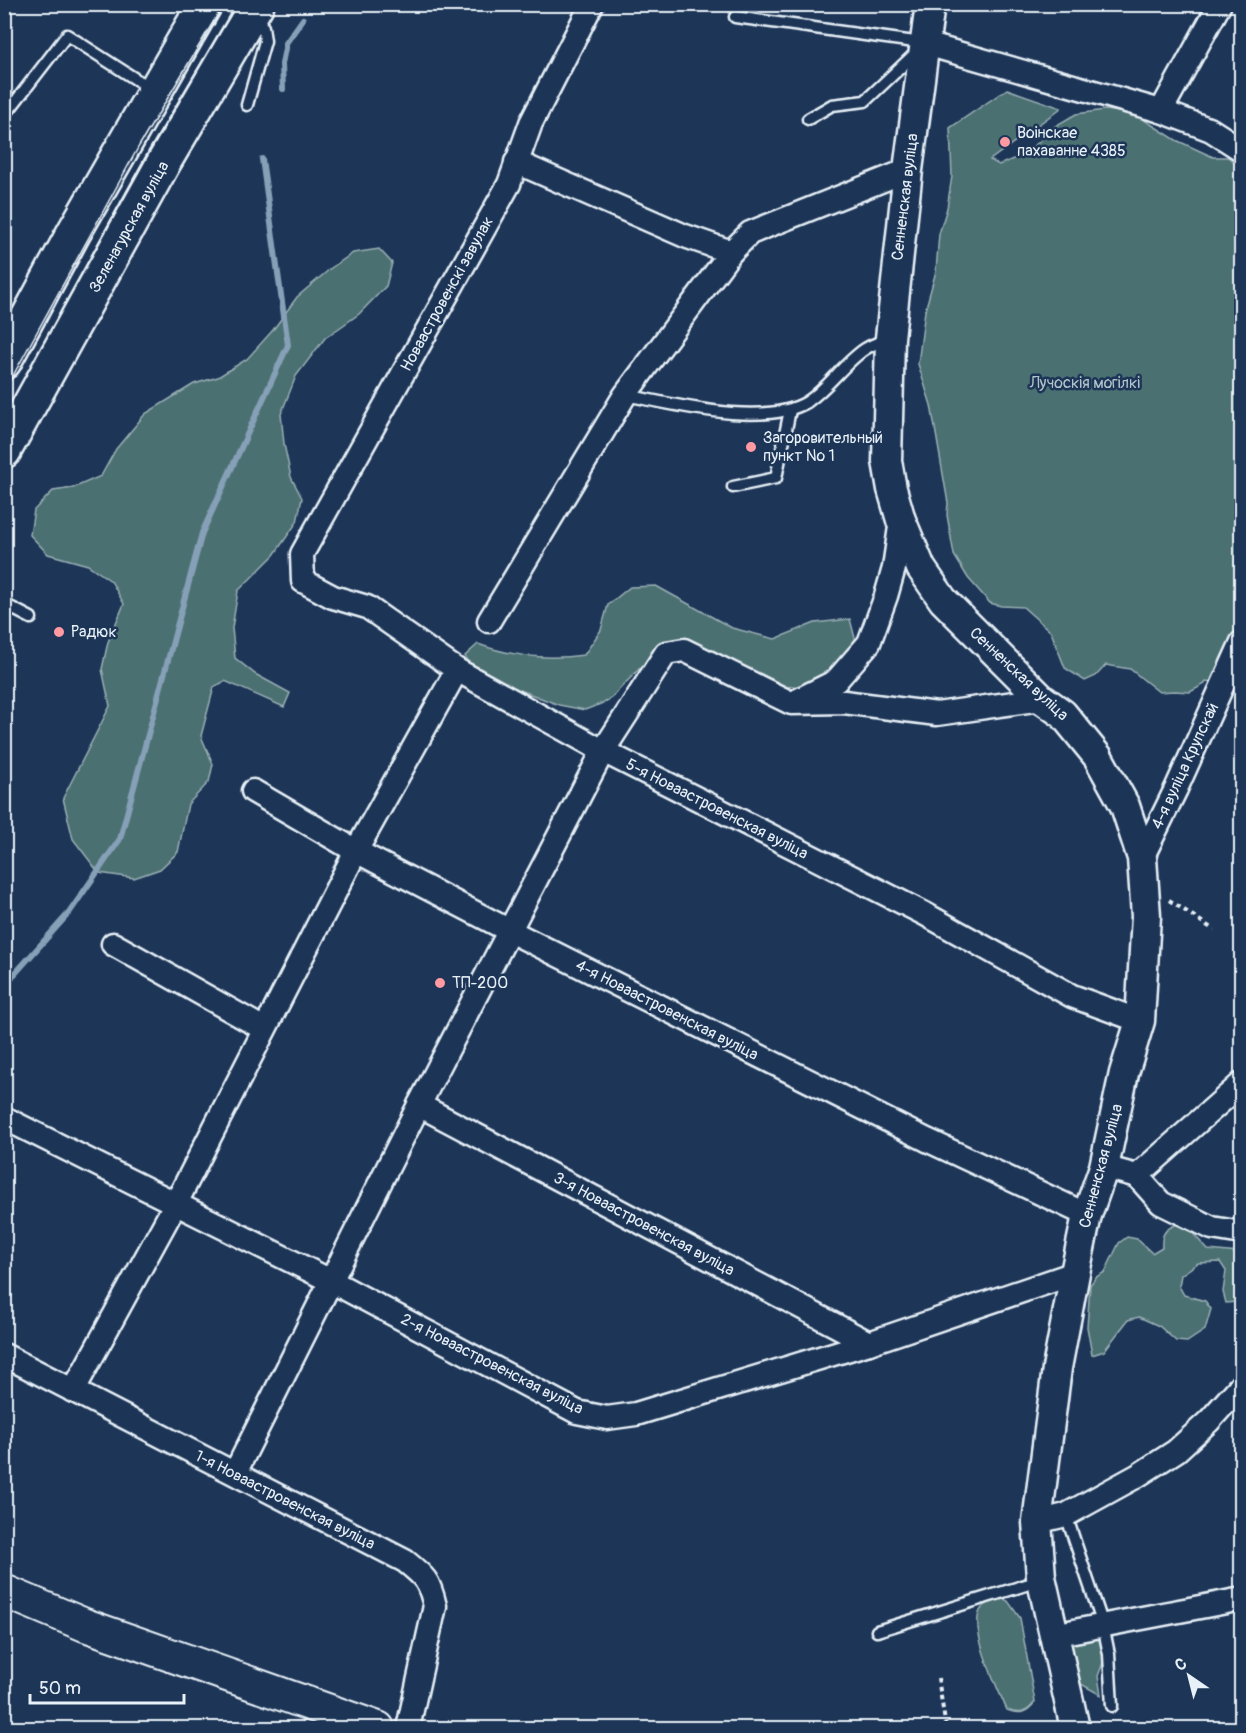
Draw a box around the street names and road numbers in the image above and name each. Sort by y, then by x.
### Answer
street label: Сенненская вуліца [887,132,923,262]
street label: Зеленагурская вуліца [85,158,173,296]
street label: Новаастровенскі завулак [396,213,498,375]
street label: Сенненская вуліца [965,623,1073,725]
street label: 4-я вуліца Крупскай [1147,700,1223,832]
street label: 5-я Новаастровенская вуліца [623,754,811,864]
street label: 4-я Новаастровенская вуліца [572,955,762,1065]
street label: Сенненская вуліца [1075,1102,1127,1230]
street label: 3-я Новаастровенская вуліца [550,1168,738,1280]
street label: 2-я Новаастровенская вуліца [397,1309,587,1419]
street label: 1-я Новаастровенская вуліца [192,1446,378,1554]

